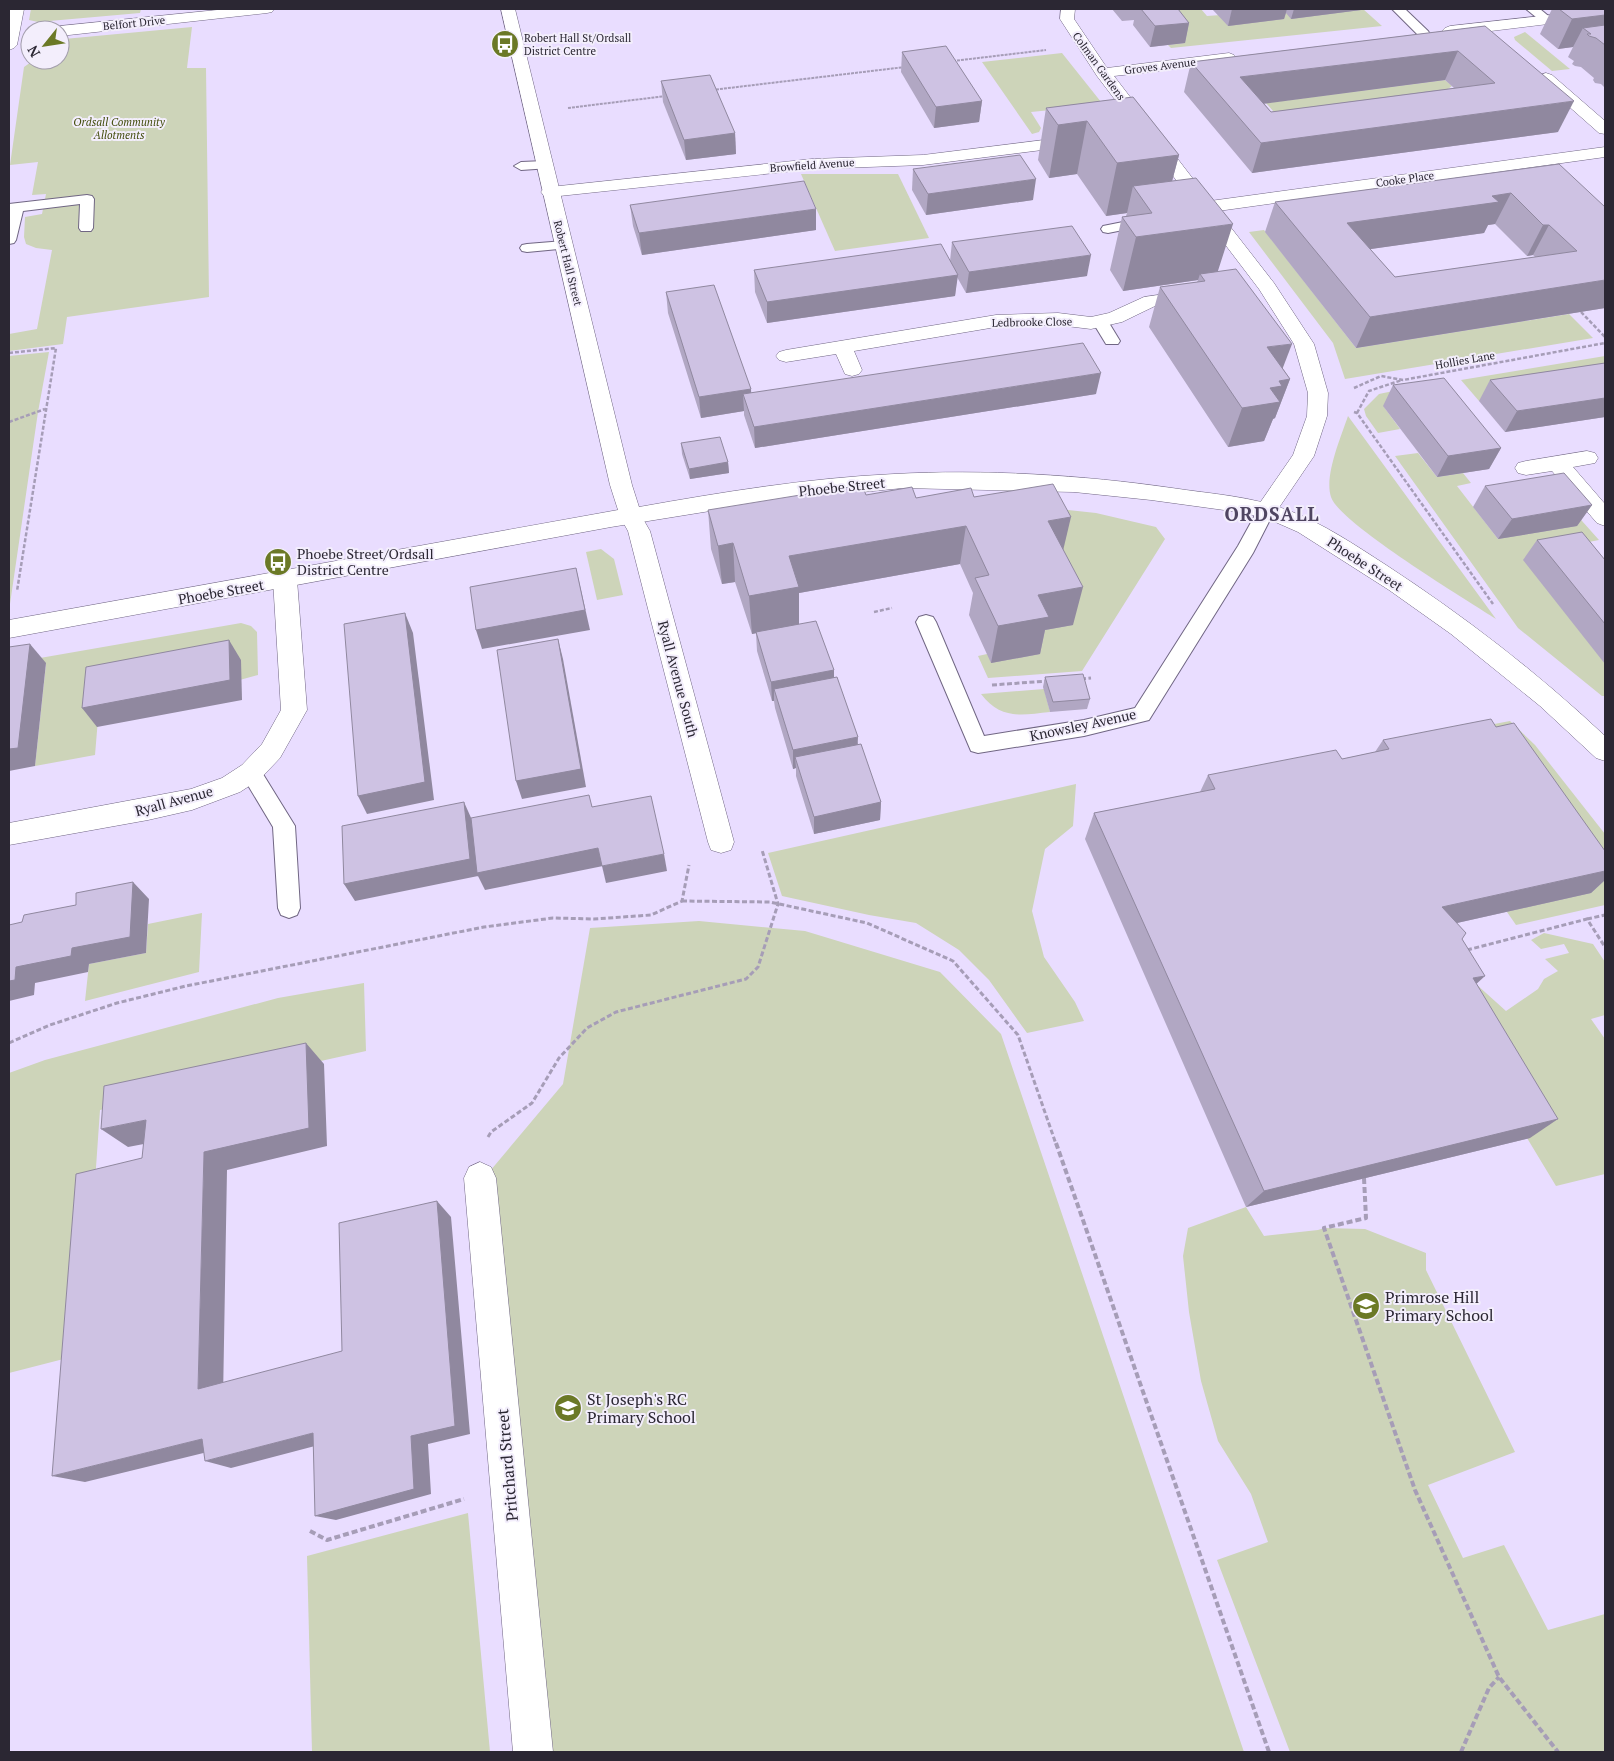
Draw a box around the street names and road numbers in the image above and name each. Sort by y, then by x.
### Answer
street label: Belfort Drive [102,13,166,33]
street label: Colman Gardens [1070,29,1129,103]
street label: Groves Avenue [1123,55,1197,77]
street label: Browfield Avenue [769,155,855,175]
street label: Cooke Place [1375,168,1435,190]
street label: Robert Hall Street [551,219,585,307]
street label: Ledbrooke Close [992,314,1073,330]
street label: Hollies Lane [1434,348,1497,372]
street label: Phoebe Street [798,472,887,500]
street label: Phoebe Street [1324,532,1408,596]
street label: Phoebe Street [177,574,266,608]
street label: Ryall Avenue South [654,618,703,739]
street label: Knowsley Avenue [1028,704,1138,745]
street label: Ryall Avenue [133,781,215,820]
street label: Pritchard Street [491,1408,523,1522]

